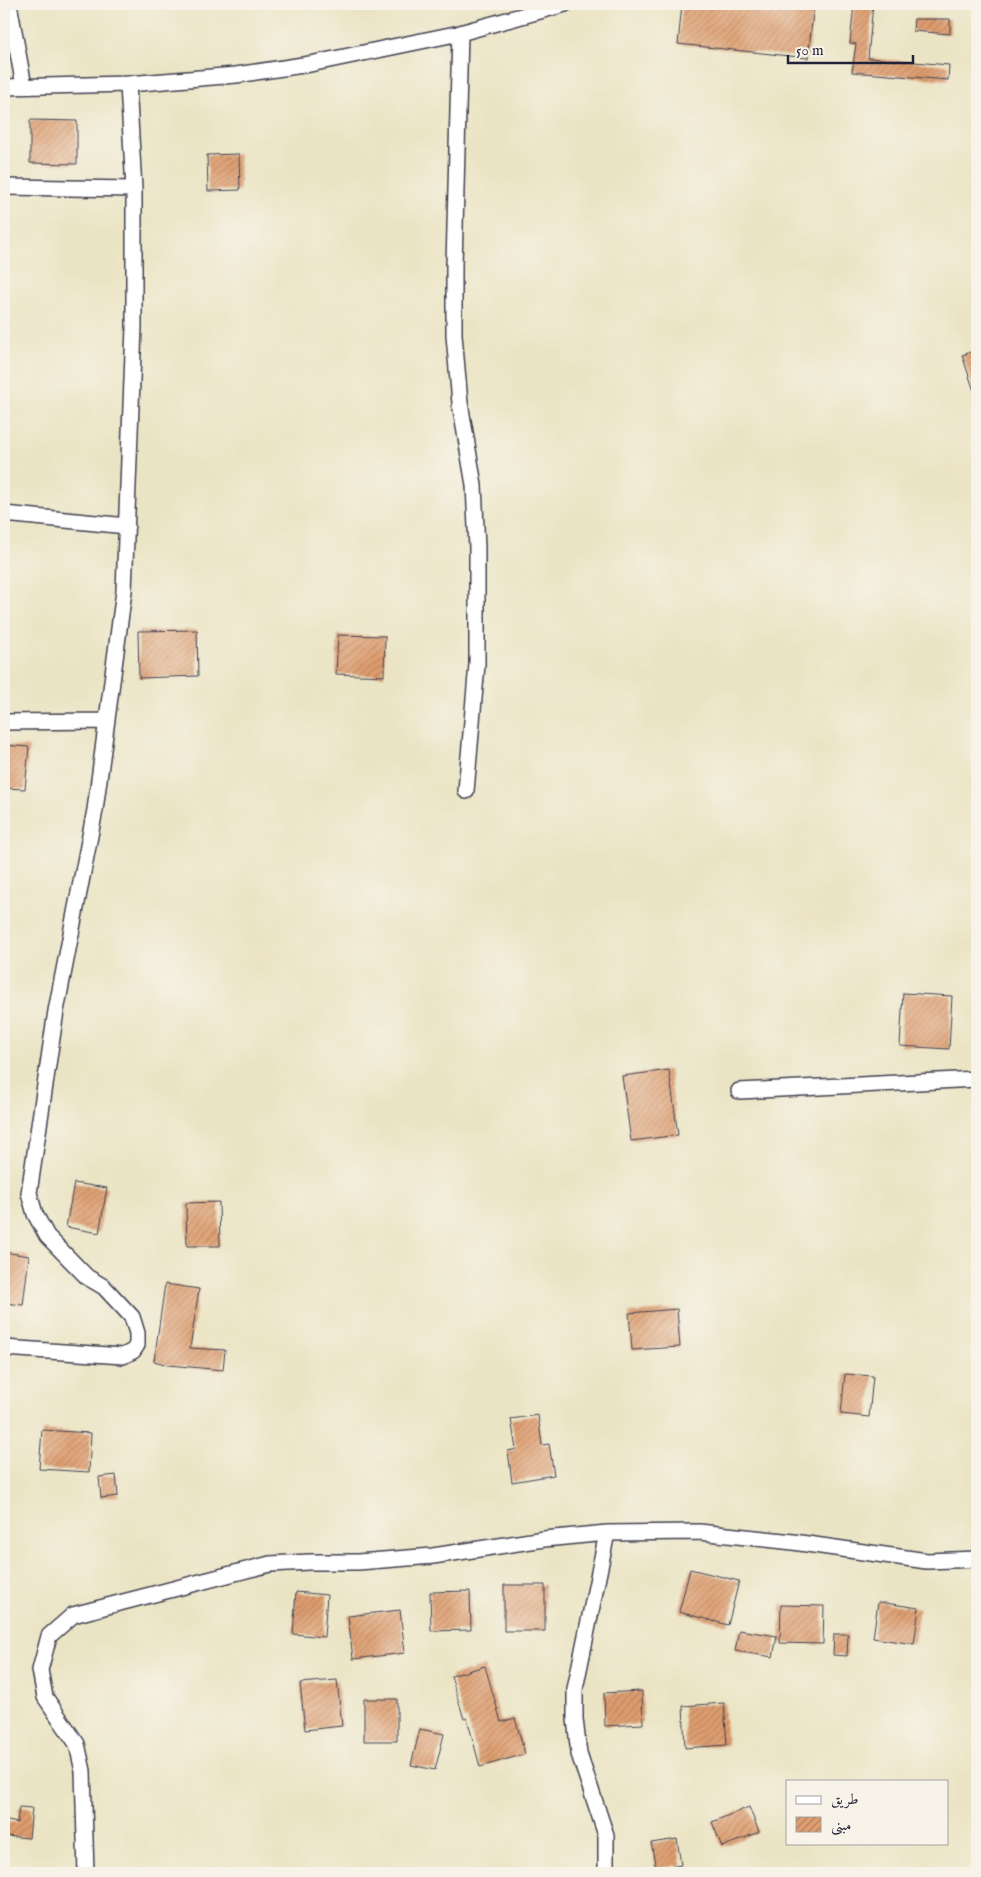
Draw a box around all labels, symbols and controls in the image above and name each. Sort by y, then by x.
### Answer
scale bar [788,32,914,64]
text: 50 m [796,41,824,60]
legend [786,1780,948,1844]
text: طريق [831,1790,858,1809]
text: مبنى [831,1816,851,1836]

